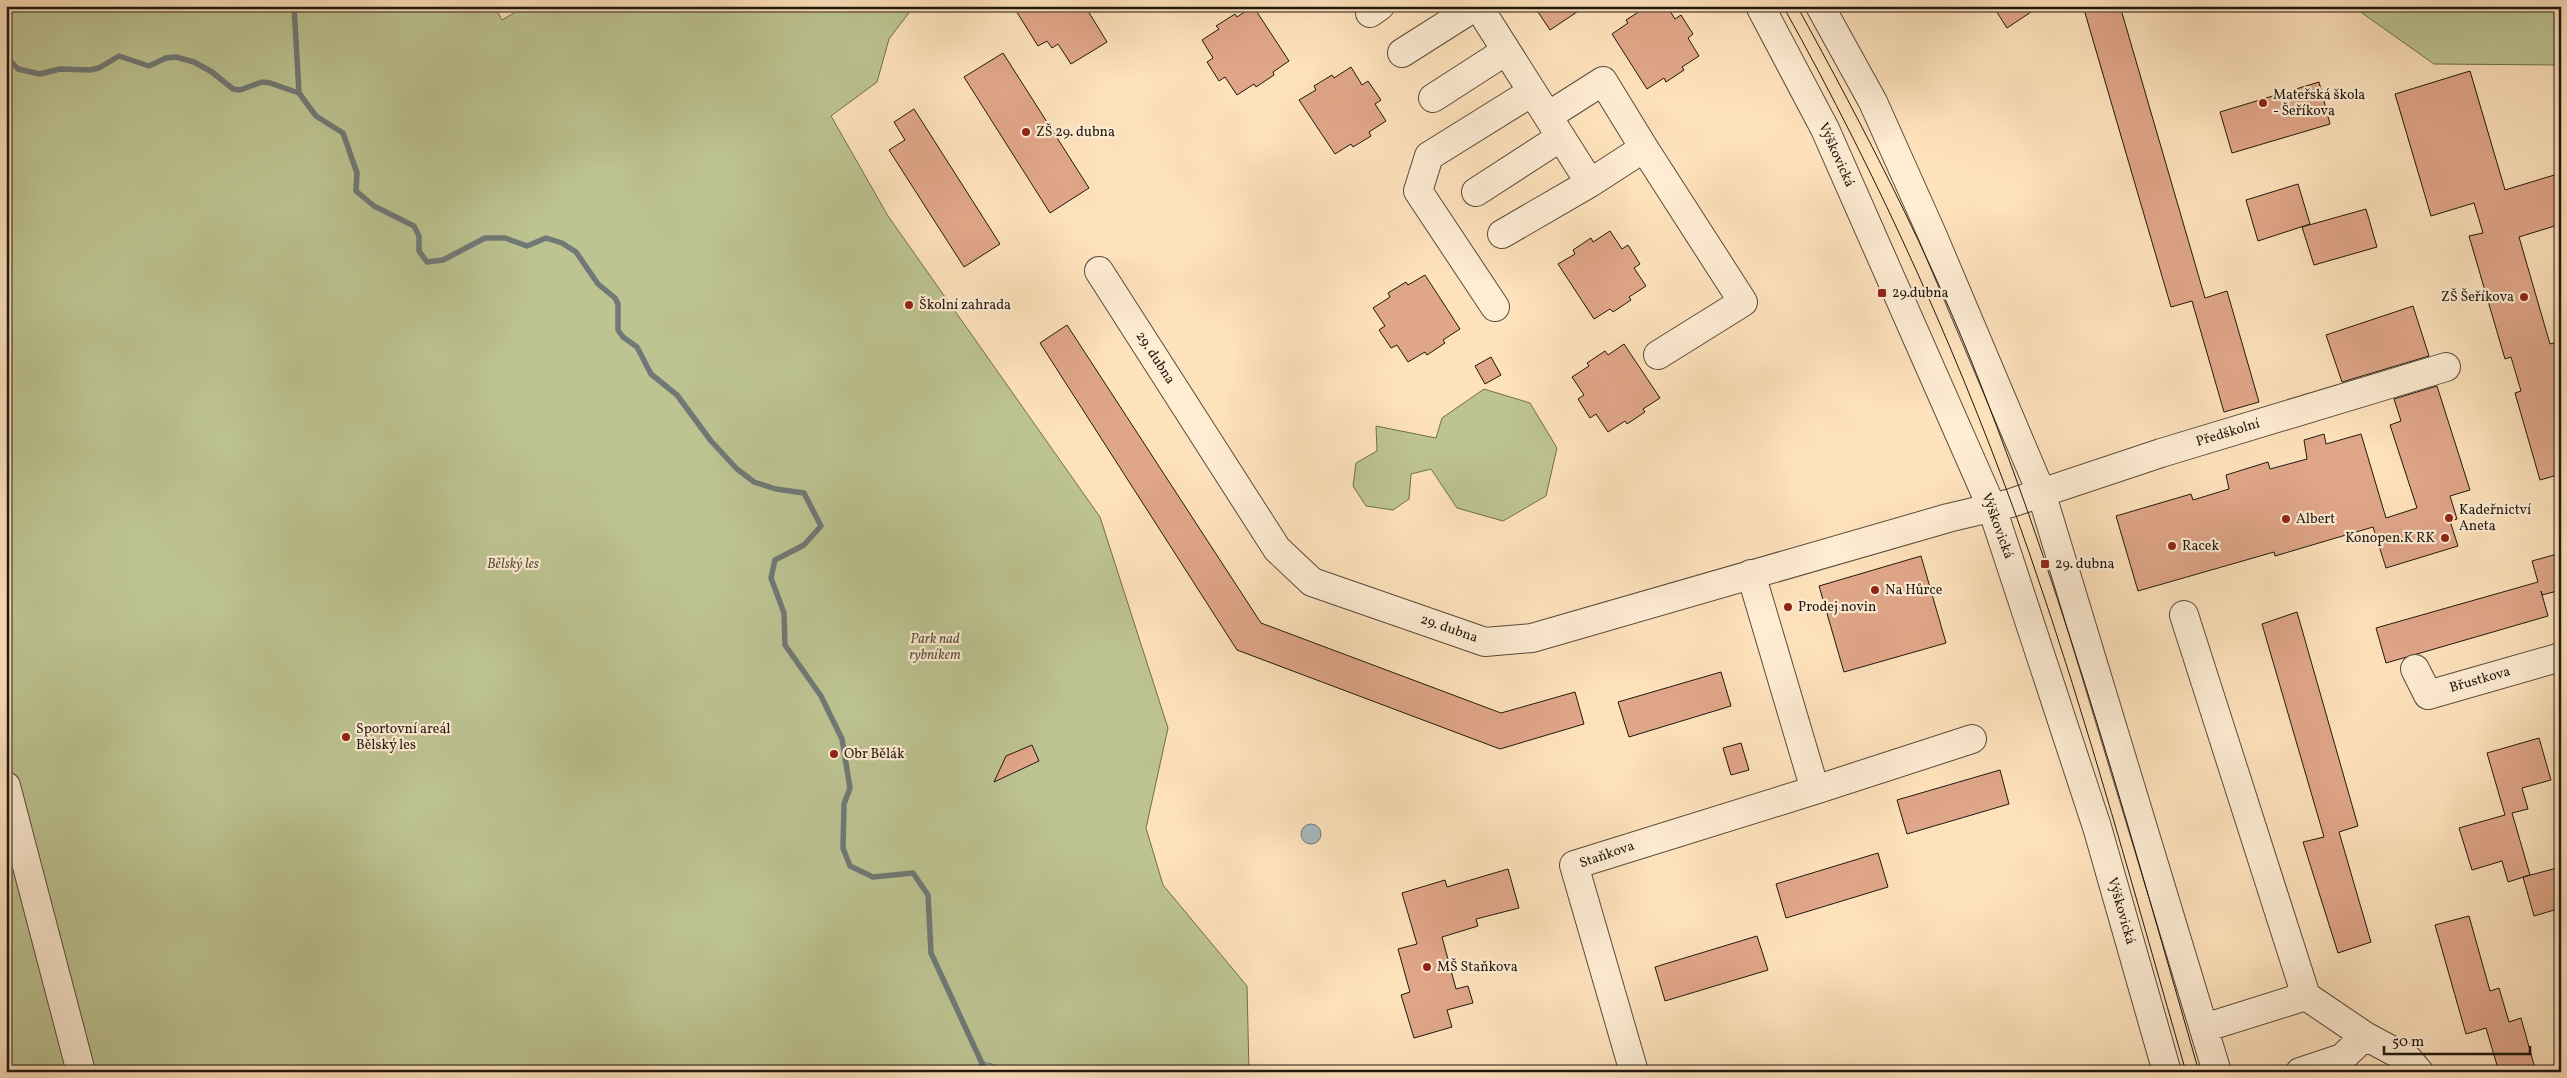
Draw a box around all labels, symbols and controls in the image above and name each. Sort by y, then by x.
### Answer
place label: Mateřská škola - Šeříkova [2273,86,2365,121]
marker: Mateřská škola - Šeříkova [2257,97,2269,109]
street label: Výškovická [1813,120,1859,190]
place label: ZŠ 29. dubna [1036,123,1115,142]
marker: ZŠ 29. dubna [1020,126,1032,138]
place label: 29.dubna [1892,284,1949,303]
marker: 29.dubna [1876,287,1888,299]
place label: ZŠ Šeříkova [2441,288,2514,307]
marker: ZŠ Šeříkova [2518,291,2530,303]
place label: Školní zahrada [919,296,1011,315]
marker: Školní zahrada [903,299,915,311]
street label: 29. dubna [1131,328,1179,388]
street label: Předškolní [2194,414,2263,452]
street label: Výškovická [1976,490,2018,562]
place label: Kadeřnictví Aneta [2459,501,2532,536]
place label: Albert [2296,510,2335,529]
marker: Kadeřnictví Aneta [2443,512,2455,524]
marker: Albert [2280,513,2292,525]
place label: Konopen.K RK [2345,529,2435,548]
marker: Konopen.K RK [2439,532,2451,544]
place label: Racek [2182,537,2219,556]
marker: Racek [2166,540,2178,552]
park label: Bělský les [487,555,539,574]
place label: 29. dubna [2055,555,2115,574]
marker: 29. dubna [2039,558,2051,570]
place label: Na Hůrce [1885,581,1943,600]
marker: Na Hůrce [1869,584,1881,596]
place label: Prodej novin [1798,598,1876,617]
marker: Prodej novin [1782,601,1794,613]
street label: 29. dubna [1418,610,1480,648]
park label: Park nad rybníkem [909,630,961,665]
street label: Břustkova [2447,662,2513,698]
place label: Sportovní areál Bělský les [356,720,451,755]
marker: Sportovní areál Bělský les [340,731,352,743]
place label: Obr Bělák [844,745,905,764]
marker: Obr Bělák [828,748,840,760]
street label: Staňkova [1577,837,1637,873]
street label: Výškovická [2102,875,2140,947]
place label: MŠ Staňkova [1437,958,1518,977]
marker: MŠ Staňkova [1421,961,1433,973]
scale bar [2384,1023,2531,1055]
text: 50 m [2392,1032,2424,1053]

